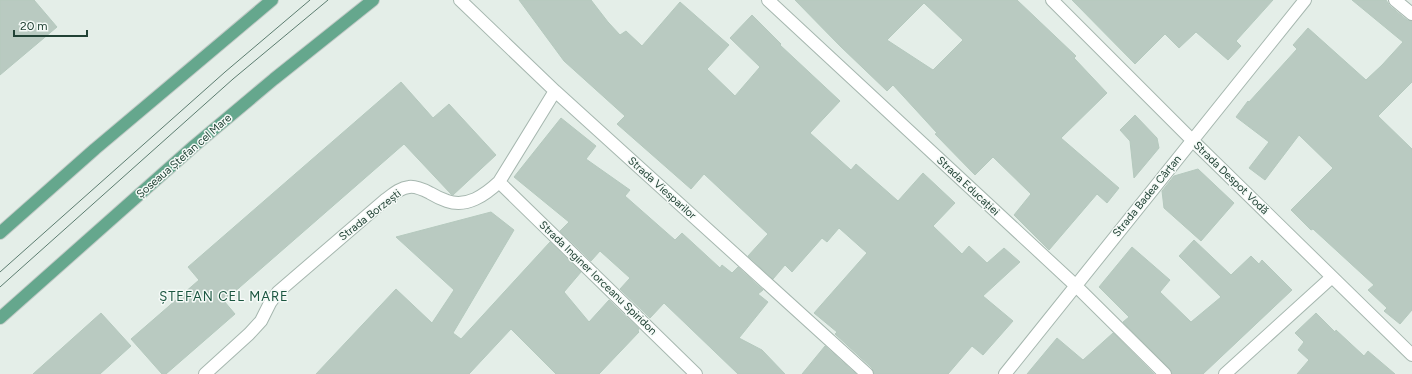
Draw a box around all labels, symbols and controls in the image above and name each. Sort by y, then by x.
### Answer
scale bar [14,12,87,38]
text: 20 m [20,19,48,33]
street label: Șoseaua Ștefan cel Mare [134,111,234,201]
street label: Strada Despot Vodă [1191,139,1271,217]
street label: Strada Badea Cârțan [1110,153,1184,239]
street label: Strada Viesparilor [625,154,699,222]
street label: Strada Educației [934,154,1002,218]
street label: Strada Borzești [336,187,404,243]
street label: Strada Inginer Iorceanu Spiridon [537,218,659,338]
district label: ȘTEFAN CEL MARE [159,289,289,304]

